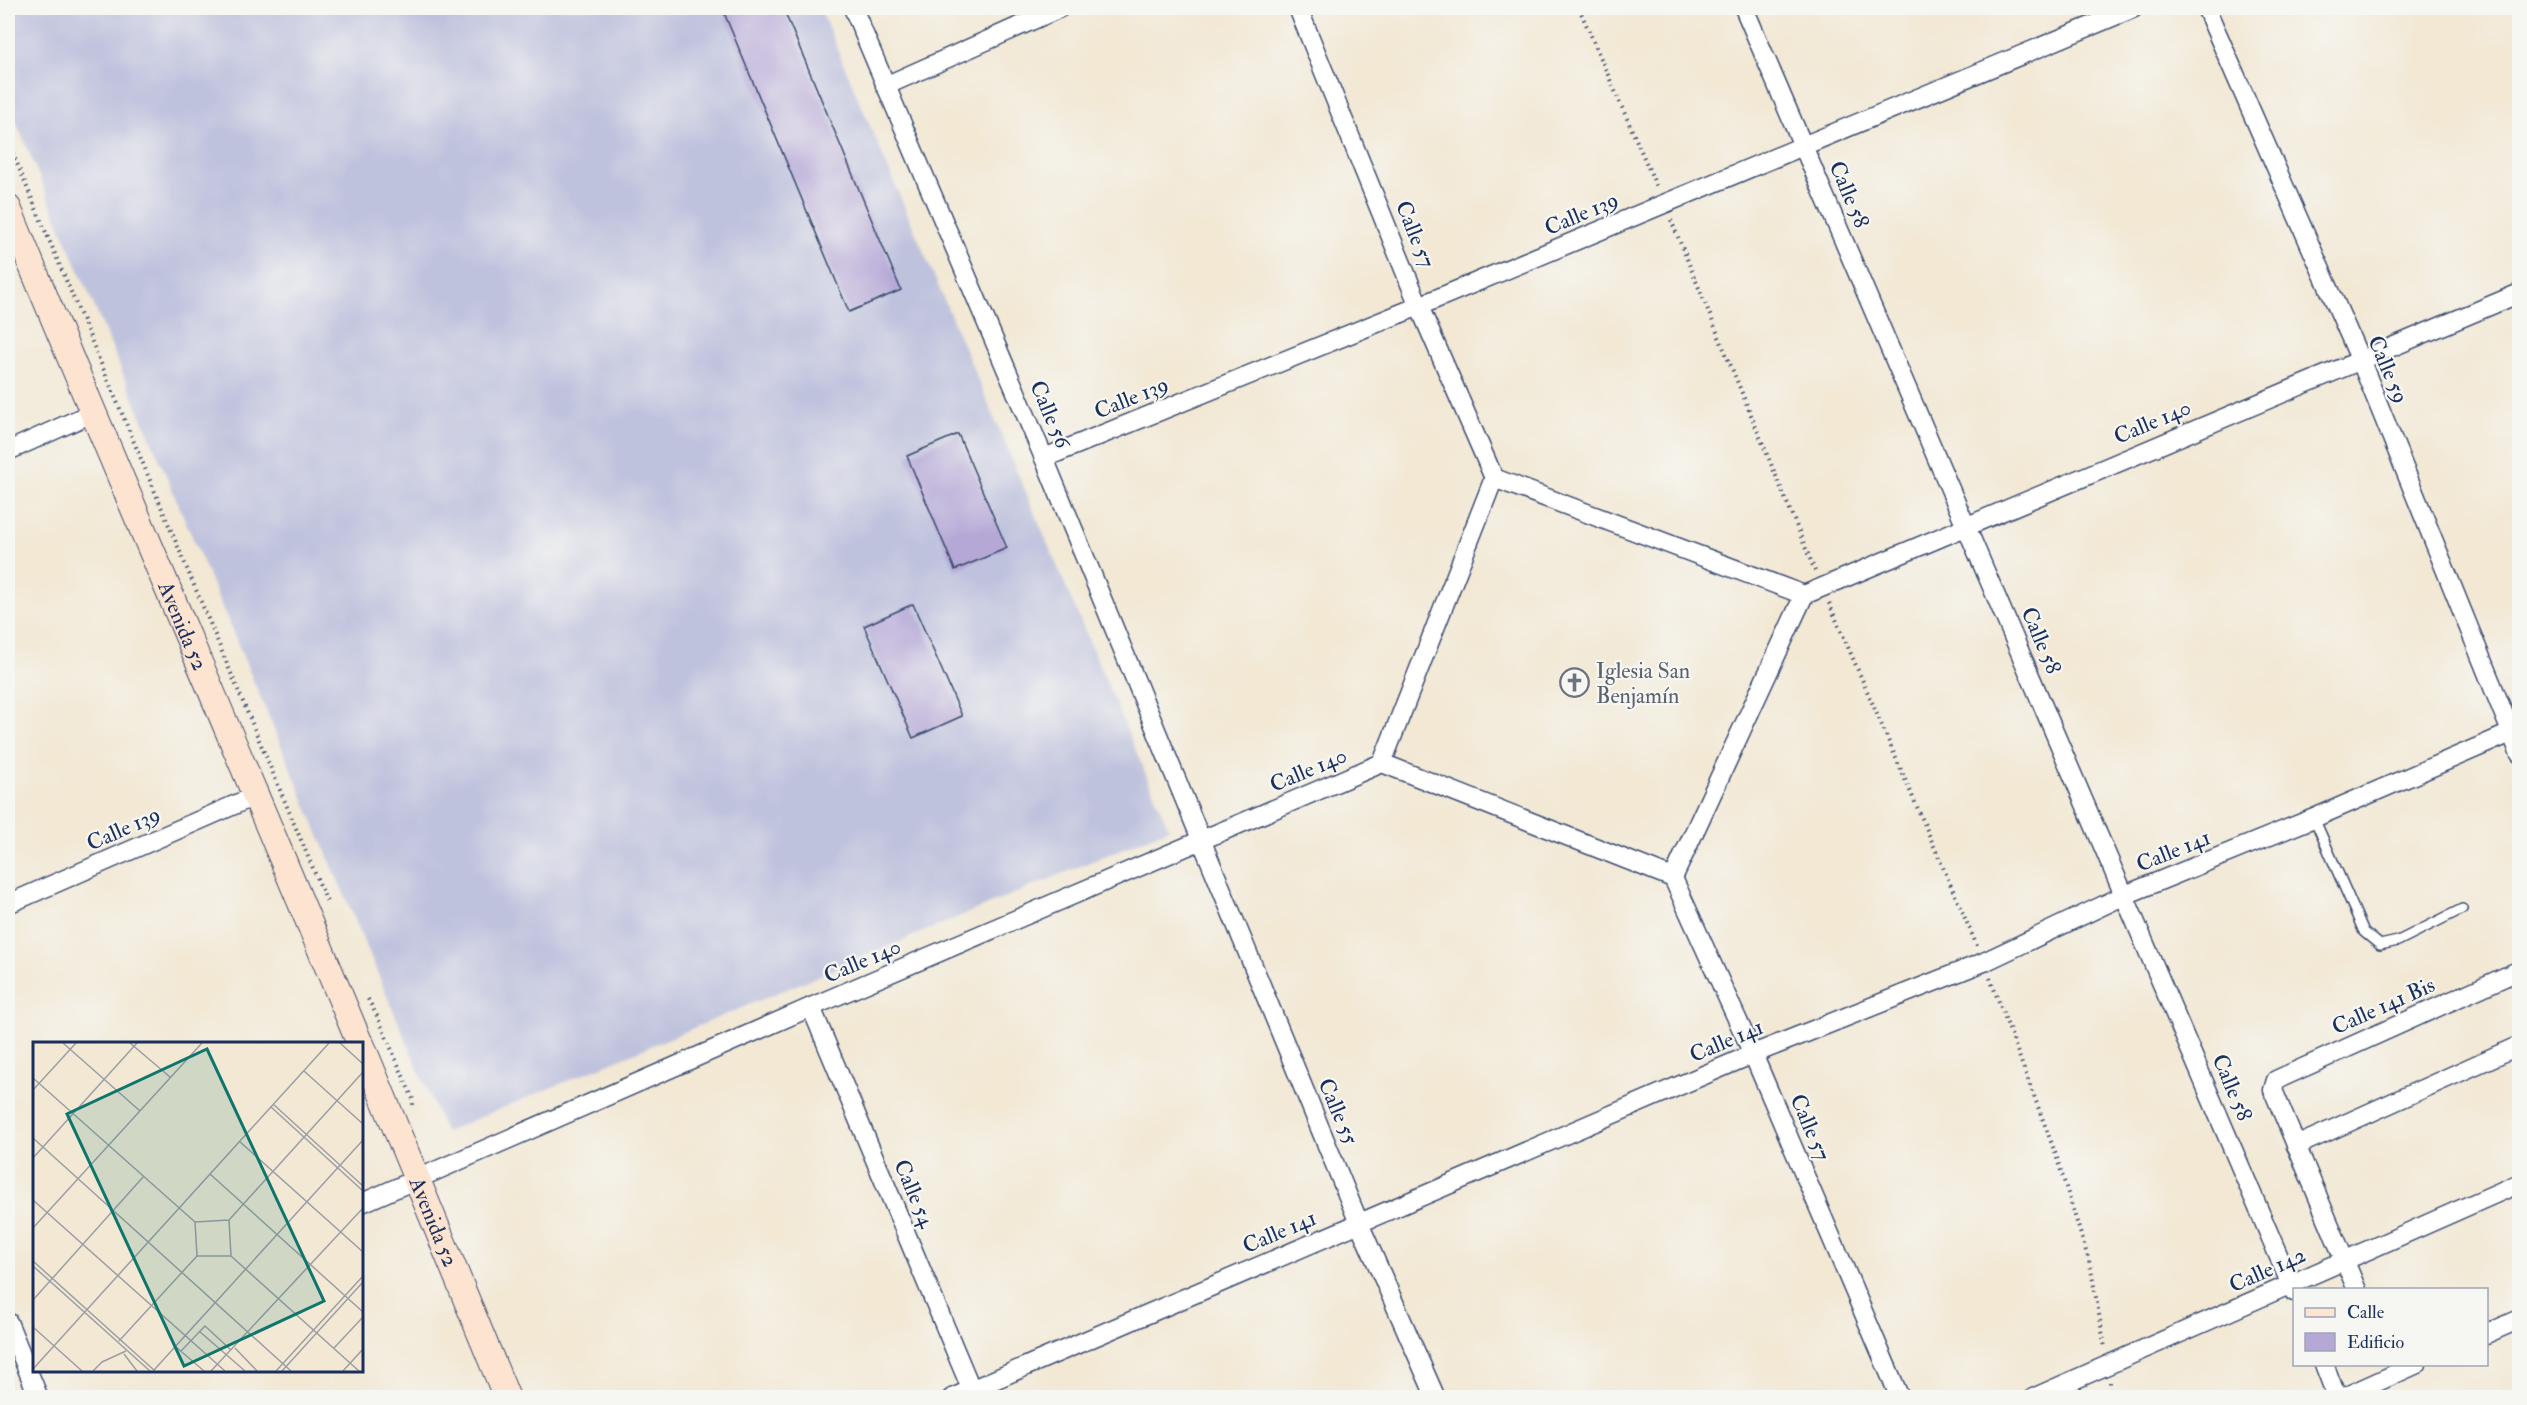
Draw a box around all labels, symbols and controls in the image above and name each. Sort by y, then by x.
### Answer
street label: Calle 58 [1823,157,1876,232]
street label: Calle 139 [1540,186,1623,242]
street label: Calle 57 [1389,197,1441,272]
street label: Calle 59 [2361,331,2415,408]
street label: Calle 139 [1090,370,1173,425]
street label: Calle 56 [1023,376,1078,454]
street label: Calle 140 [2110,393,2195,451]
street label: Avenida 52 [151,576,214,675]
street label: Calle 58 [2015,603,2068,678]
place label: Iglesia San Benjamín [1596,657,1690,710]
church icon: Iglesia San Benjamín [1559,667,1591,699]
street label: Calle 140 [1266,741,1351,799]
street label: Calle 139 [82,800,165,857]
street label: Calle 141 [2132,823,2215,878]
street label: Calle 140 [820,932,905,990]
street label: Calle 141 Bis [2327,971,2439,1041]
street label: Calle 141 [1685,1013,1768,1069]
inset map [33,1042,363,1372]
street label: Calle 58 [2206,1050,2259,1125]
street label: Calle 55 [1312,1074,1365,1149]
street label: Calle 57 [1784,1090,1837,1165]
street label: Calle 54 [887,1155,941,1233]
street label: Avenida 52 [402,1172,464,1271]
street label: Calle 141 [1238,1204,1321,1260]
street label: Calle 142 [2225,1241,2310,1299]
legend [2293,1288,2488,1366]
text: Calle [2347,1301,2385,1324]
text: Edificio [2347,1331,2404,1354]

